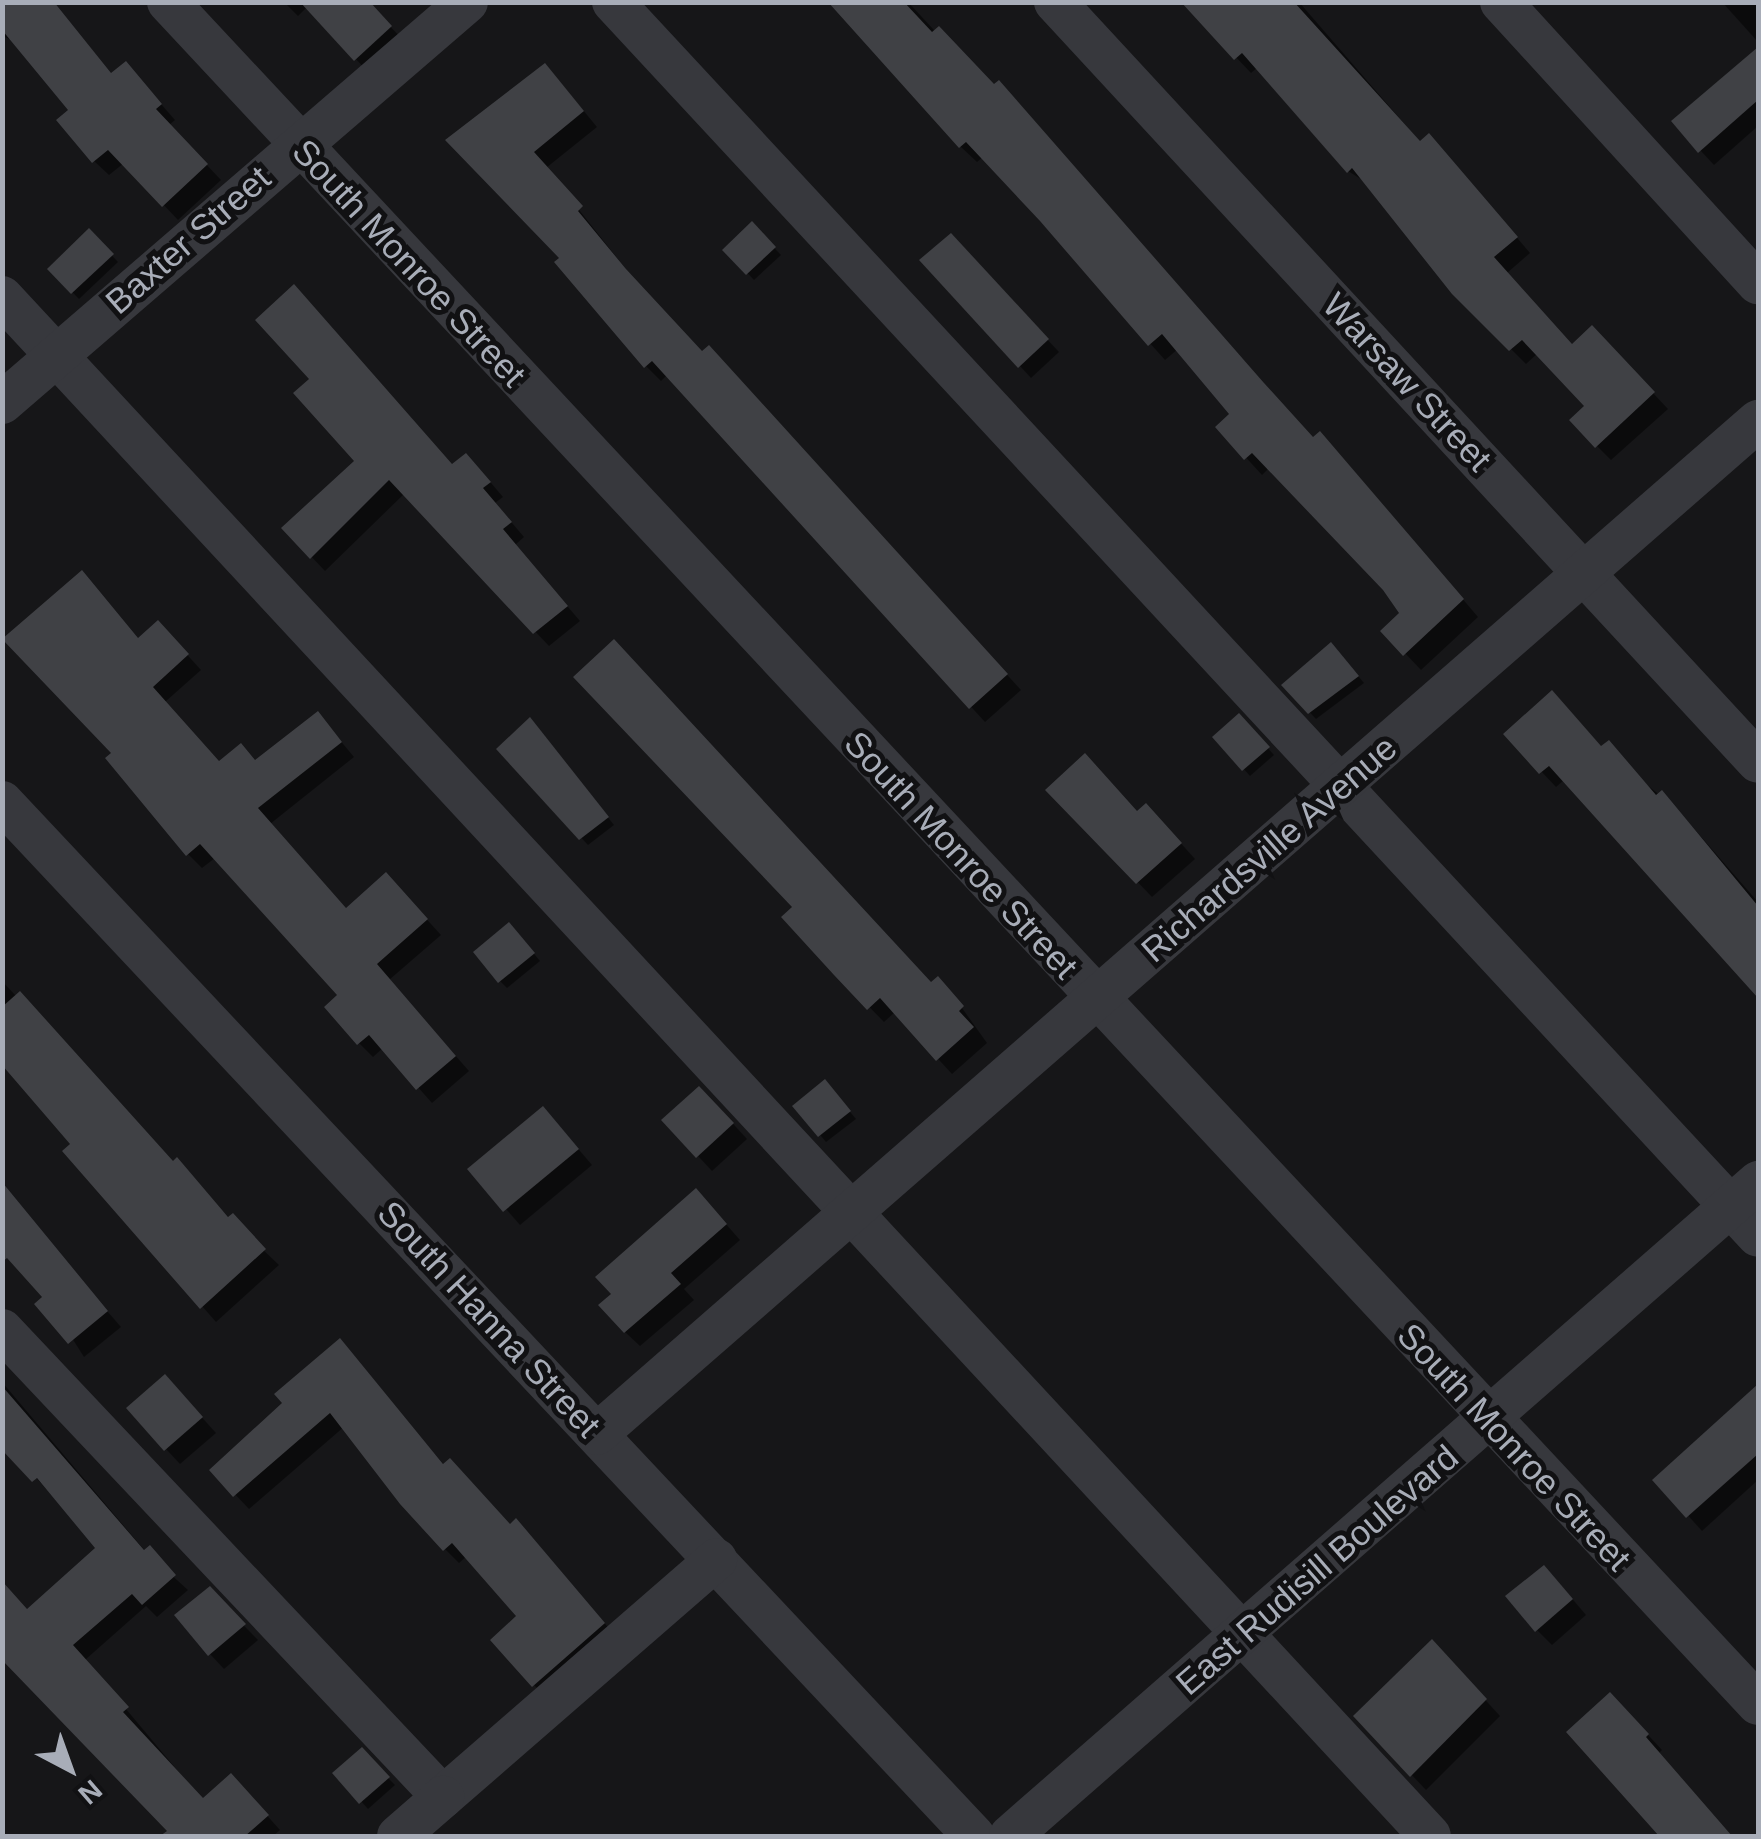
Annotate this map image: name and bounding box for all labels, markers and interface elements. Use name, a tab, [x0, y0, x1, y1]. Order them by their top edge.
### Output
street label: South Monroe Street	[284, 131, 534, 395]
street label: Baxter Street	[97, 157, 279, 323]
street label: Warsaw Street	[1314, 284, 1500, 480]
street label: South Monroe Street	[836, 723, 1086, 987]
street label: Richardsville Avenue	[1132, 726, 1406, 972]
street label: South Hanna Street	[369, 1192, 609, 1446]
street label: South Monroe Street	[1389, 1315, 1639, 1579]
street label: East Rudisill Boulevard	[1167, 1436, 1467, 1704]
north arrow	[20, 1719, 120, 1819]
text: N	[72, 1774, 108, 1810]

